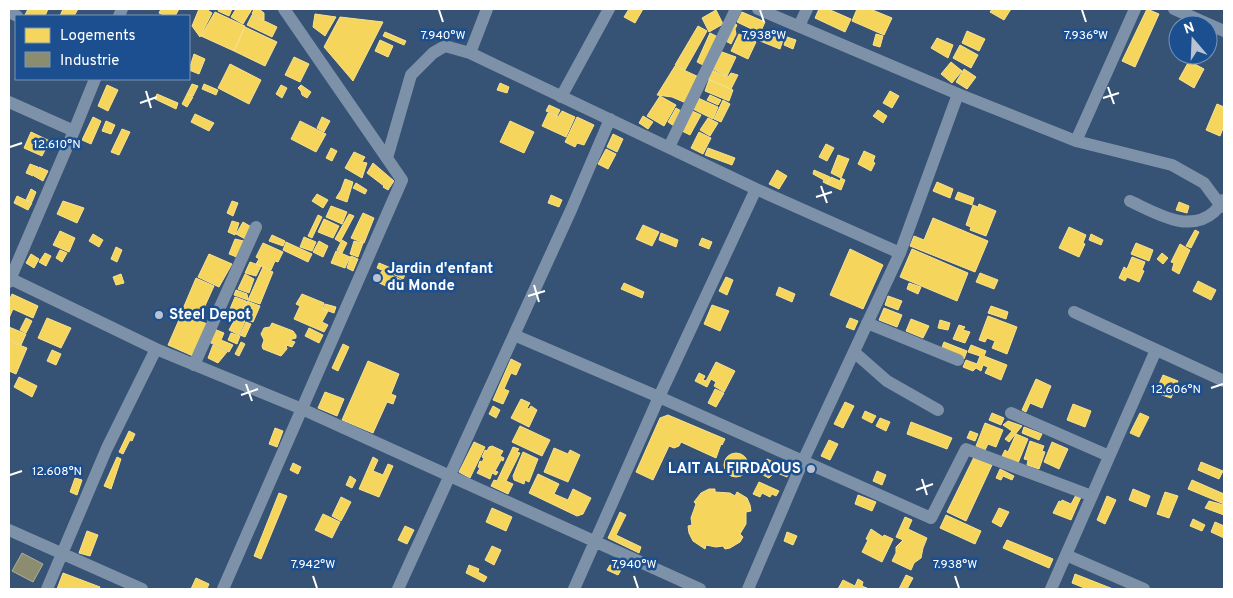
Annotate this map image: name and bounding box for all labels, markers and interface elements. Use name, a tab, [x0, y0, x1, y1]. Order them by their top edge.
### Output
legend	[15, 15, 190, 80]
north arrow	[1168, 15, 1218, 65]
text: N	[1182, 19, 1197, 39]
text: Logements	[60, 27, 136, 46]
text: 7.940°W	[420, 28, 466, 44]
text: 7.938°W	[742, 28, 786, 44]
text: 7.936°W	[1064, 28, 1108, 44]
text: Industrie	[60, 52, 119, 71]
text: 12.610°N	[33, 137, 81, 153]
place label: Jardin d'enfant du Monde	[387, 260, 493, 296]
marker: Jardin d'enfant du Monde	[371, 272, 383, 284]
place label: Steel Depot	[169, 306, 251, 325]
marker: Steel Depot	[153, 309, 165, 321]
text: 12.606°N	[1151, 382, 1201, 398]
place label: LAIT AL FIRDAOUS	[668, 460, 801, 479]
marker: LAIT AL FIRDAOUS	[805, 463, 817, 475]
text: 12.608°N	[32, 464, 82, 480]
text: 7.942°W	[291, 557, 335, 573]
text: 7.940°W	[611, 557, 657, 573]
text: 7.938°W	[933, 557, 977, 573]

